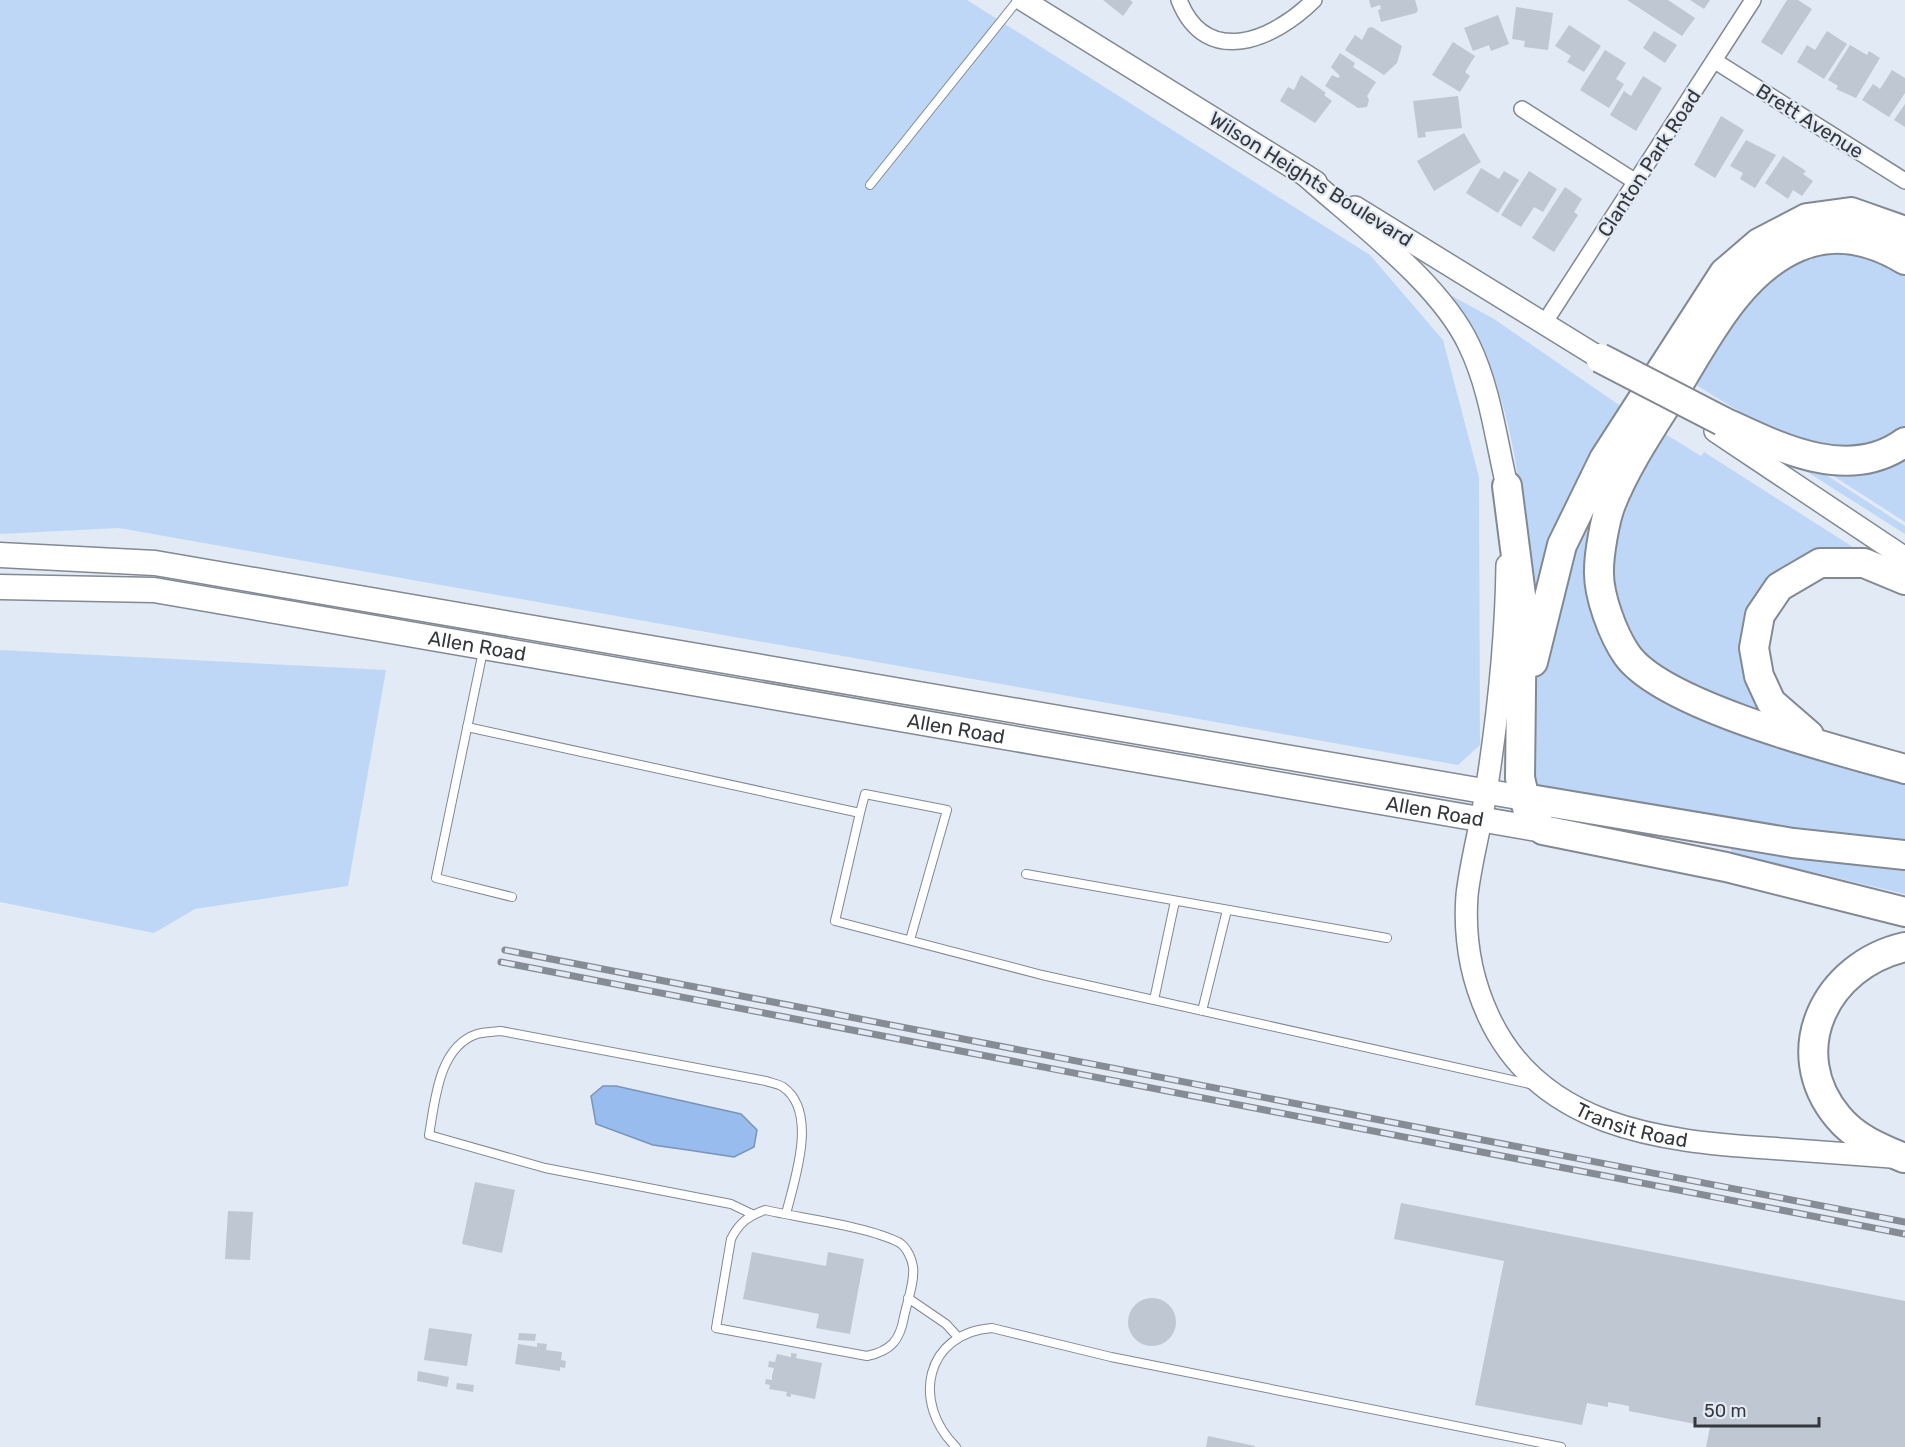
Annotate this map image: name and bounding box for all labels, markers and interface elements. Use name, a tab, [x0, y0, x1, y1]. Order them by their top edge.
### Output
street label: Brett Avenue	[1752, 79, 1868, 163]
street label: Clanton Park Road	[1592, 85, 1706, 241]
street label: Wilson Heights Boulevard	[1205, 106, 1417, 252]
street label: Allen Road	[426, 626, 528, 666]
street label: Allen Road	[905, 708, 1007, 749]
street label: Allen Road	[1384, 791, 1486, 832]
street label: Transit Road	[1572, 1097, 1689, 1152]
scale bar	[1695, 1390, 1820, 1428]
text: 50 m	[1704, 1400, 1747, 1422]

